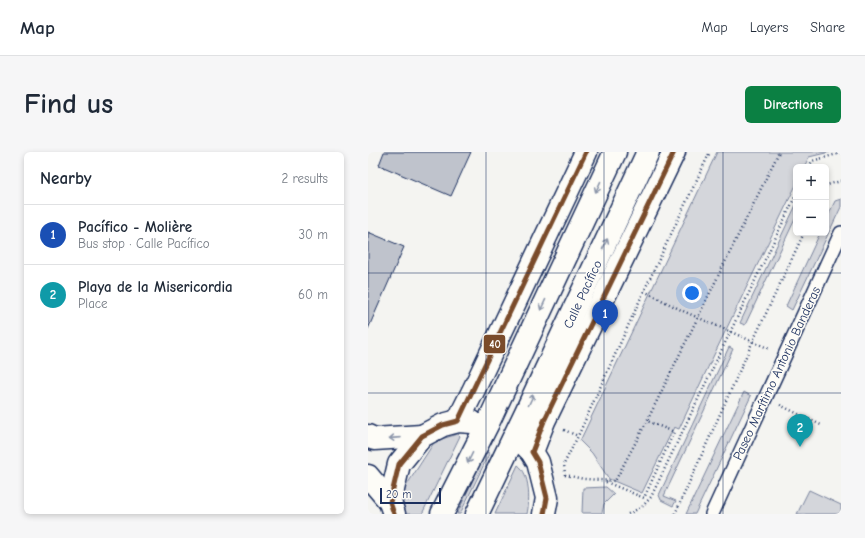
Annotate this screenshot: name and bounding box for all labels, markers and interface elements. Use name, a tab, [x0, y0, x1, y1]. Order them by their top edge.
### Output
text: Map	[20, 17, 55, 39]
text: Map	[701, 19, 728, 36]
text: Layers	[750, 19, 788, 36]
text: Share	[810, 19, 845, 36]
button: Directions	[745, 86, 841, 123]
text: Find us	[24, 88, 113, 120]
map controls	[793, 164, 829, 236]
button: +	[793, 164, 829, 200]
text: Nearby	[40, 169, 91, 188]
text: 2 results	[281, 171, 328, 186]
one-way arrow	[594, 181, 601, 193]
button: −	[793, 200, 829, 236]
text: Pacífico - Molière	[78, 218, 192, 236]
text: 1	[50, 227, 56, 242]
text: 30 m	[298, 227, 328, 242]
text: Bus stop · Calle Pacífico	[78, 236, 210, 251]
one-way arrow	[602, 239, 609, 251]
street label: Calle Pacífico	[560, 258, 605, 331]
text: Playa de la Misericordia	[78, 278, 233, 296]
your location	[682, 283, 702, 303]
street label: Paseo Marítimo Antonio Banderas	[730, 284, 823, 462]
text: 2	[50, 287, 56, 302]
text: 60 m	[298, 287, 328, 302]
text: Place	[78, 296, 108, 311]
one-way arrow	[539, 299, 546, 311]
pin: 1	[592, 300, 618, 333]
line badge: 40	[483, 334, 506, 354]
text: 40	[489, 338, 501, 351]
one-way arrow	[528, 394, 535, 406]
pin: 2	[787, 414, 813, 447]
one-way arrow	[389, 434, 402, 441]
one-way arrow	[466, 451, 474, 463]
scale bar	[380, 486, 441, 505]
text: 20 m	[386, 488, 411, 501]

